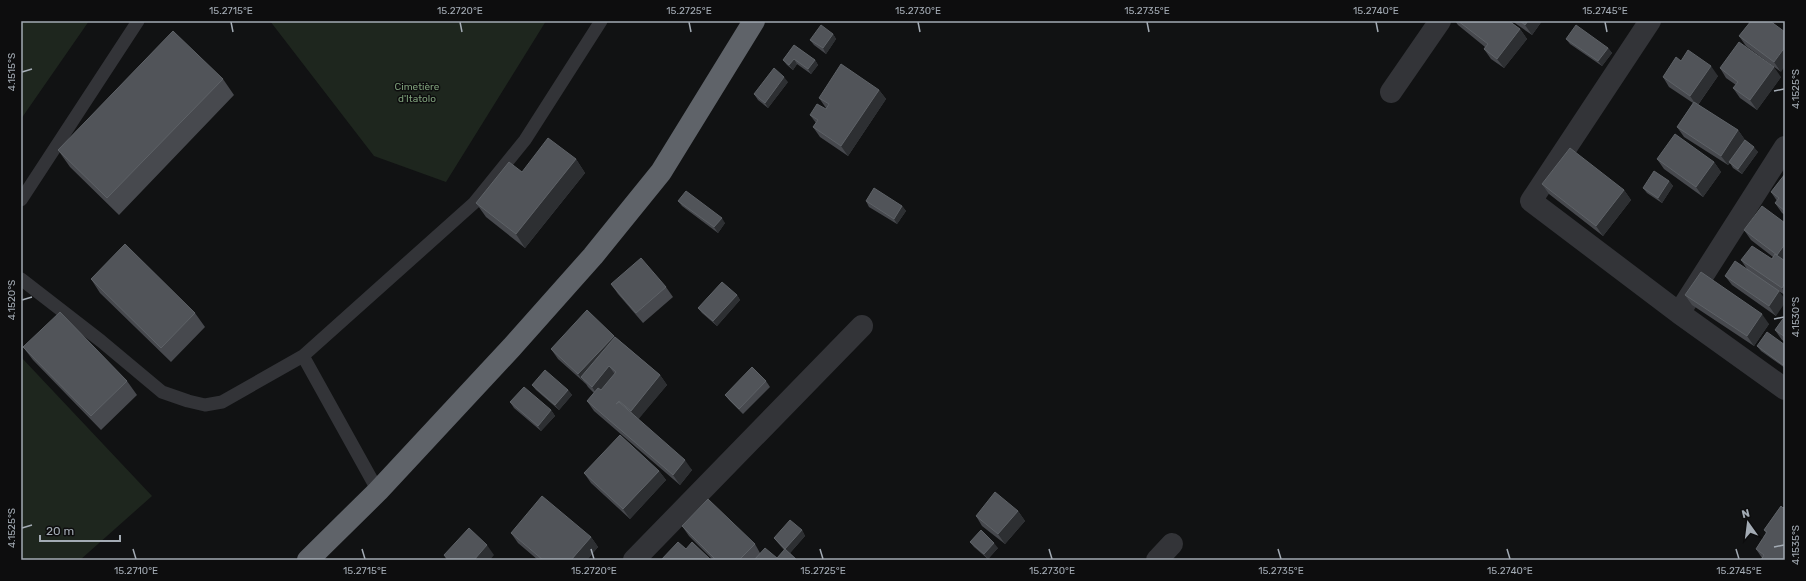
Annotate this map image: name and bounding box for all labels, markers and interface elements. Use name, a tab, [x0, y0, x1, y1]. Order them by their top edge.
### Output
text: 15.2715°E	[209, 5, 253, 17]
text: 15.2720°E	[437, 5, 483, 17]
text: 15.2725°E	[666, 5, 712, 17]
text: 15.2730°E	[895, 5, 941, 17]
text: 15.2735°E	[1124, 5, 1170, 17]
text: 15.2740°E	[1353, 5, 1399, 17]
text: 15.2745°E	[1582, 5, 1628, 17]
text: 4.1515°S	[6, 53, 18, 91]
text: 4.1525°S	[1790, 69, 1802, 109]
park label: Cimetière d'Itatolo	[395, 81, 440, 105]
text: 4.1520°S	[6, 280, 18, 320]
text: 4.1530°S	[1790, 297, 1802, 337]
north arrow	[1728, 503, 1768, 543]
text: N	[1740, 506, 1751, 521]
text: 4.1525°S	[6, 508, 18, 548]
scale bar	[40, 517, 120, 543]
text: 20 m	[46, 524, 74, 538]
text: 4.1535°S	[1790, 525, 1802, 565]
text: 15.2710°E	[114, 565, 158, 577]
text: 15.2715°E	[343, 565, 387, 577]
text: 15.2720°E	[571, 565, 617, 577]
text: 15.2725°E	[800, 565, 846, 577]
text: 15.2730°E	[1029, 565, 1075, 577]
text: 15.2735°E	[1258, 565, 1304, 577]
text: 15.2740°E	[1487, 565, 1533, 577]
text: 15.2745°E	[1716, 565, 1762, 577]

